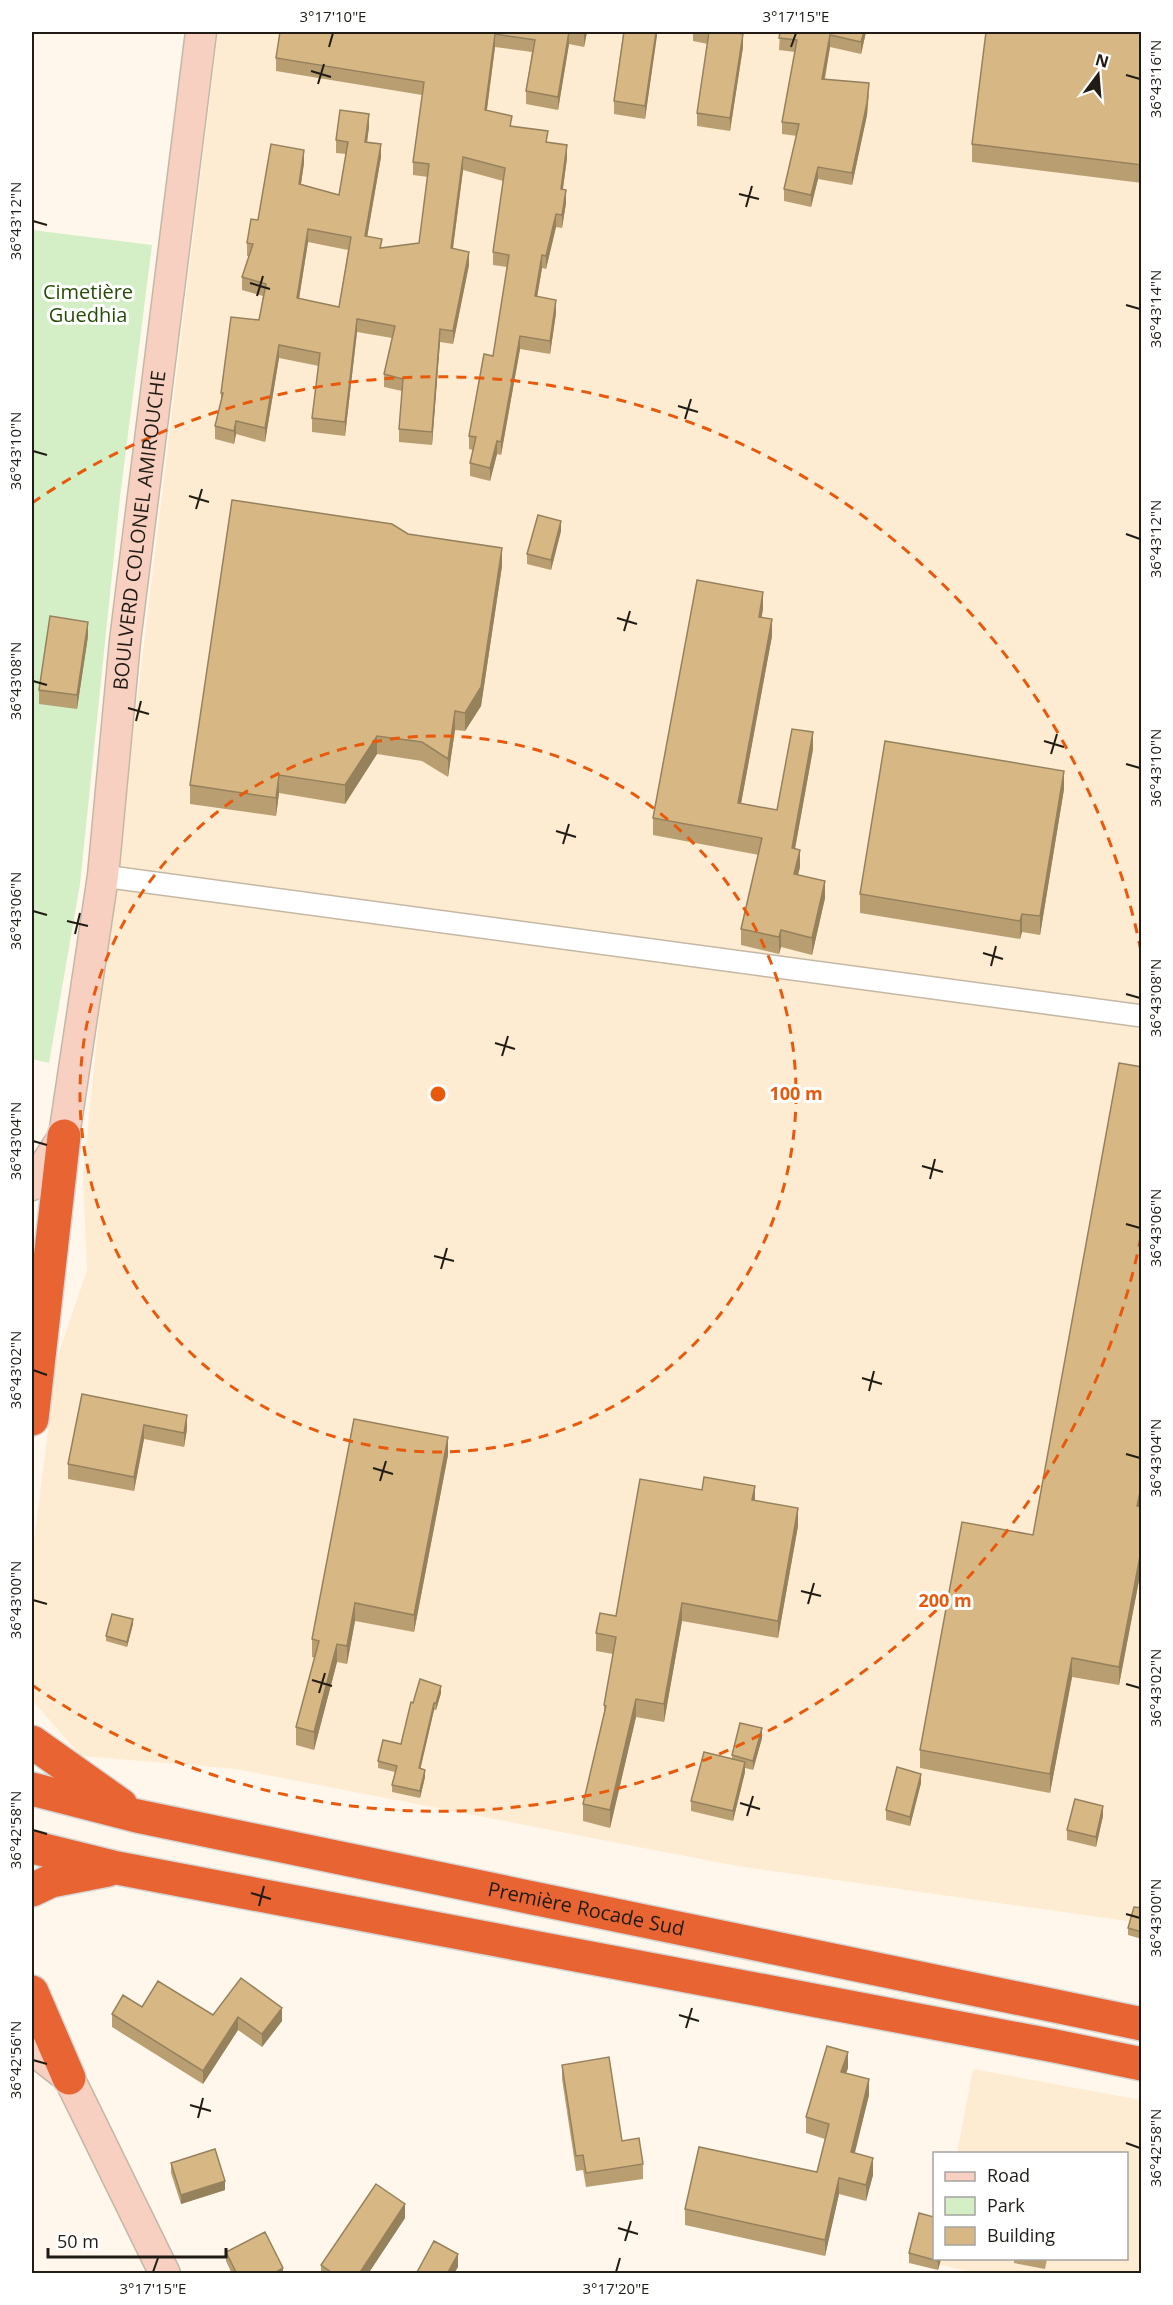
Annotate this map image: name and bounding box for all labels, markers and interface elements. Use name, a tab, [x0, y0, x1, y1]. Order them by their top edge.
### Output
text: 3°17'10"E	[300, 6, 366, 26]
text: 3°17'15"E	[763, 6, 829, 26]
text: 36°43'16"N	[1145, 40, 1165, 118]
north arrow	[1068, 45, 1128, 105]
text: N	[1093, 48, 1111, 73]
text: 36°43'12"N	[5, 182, 25, 260]
text: 36°43'14"N	[1145, 270, 1165, 348]
park label: Cimetière Guedhia	[43, 278, 133, 328]
street label: BOULVERD COLONEL AMIROUCHE	[106, 369, 172, 691]
text: 36°43'10"N	[5, 412, 25, 490]
text: 36°43'12"N	[1145, 500, 1165, 578]
text: 36°43'08"N	[5, 642, 25, 720]
text: 36°43'10"N	[1145, 729, 1165, 807]
text: 36°43'06"N	[5, 872, 25, 950]
text: 36°43'08"N	[1145, 959, 1165, 1037]
text: 100 m	[769, 1081, 823, 1105]
centre of rings	[428, 1084, 448, 1104]
text: 36°43'04"N	[5, 1102, 25, 1180]
text: 36°43'06"N	[1145, 1189, 1165, 1267]
text: 36°43'02"N	[5, 1331, 25, 1409]
text: 36°43'04"N	[1145, 1419, 1165, 1497]
text: 36°43'00"N	[5, 1561, 25, 1639]
text: 200 m	[918, 1588, 972, 1612]
text: 36°43'02"N	[1145, 1649, 1165, 1727]
text: 36°42'58"N	[5, 1791, 25, 1869]
street label: Première Rocade Sud	[485, 1875, 687, 1942]
text: 36°43'00"N	[1145, 1879, 1165, 1957]
text: 36°42'56"N	[5, 2021, 25, 2099]
text: 36°42'58"N	[1145, 2109, 1165, 2187]
legend	[933, 2152, 1128, 2260]
text: Road	[987, 2163, 1030, 2187]
text: Park	[987, 2193, 1025, 2217]
scale bar	[48, 2221, 226, 2259]
text: Building	[987, 2223, 1055, 2247]
text: 50 m	[57, 2229, 99, 2253]
text: 3°17'15"E	[120, 2278, 186, 2298]
text: 3°17'20"E	[583, 2278, 649, 2298]

